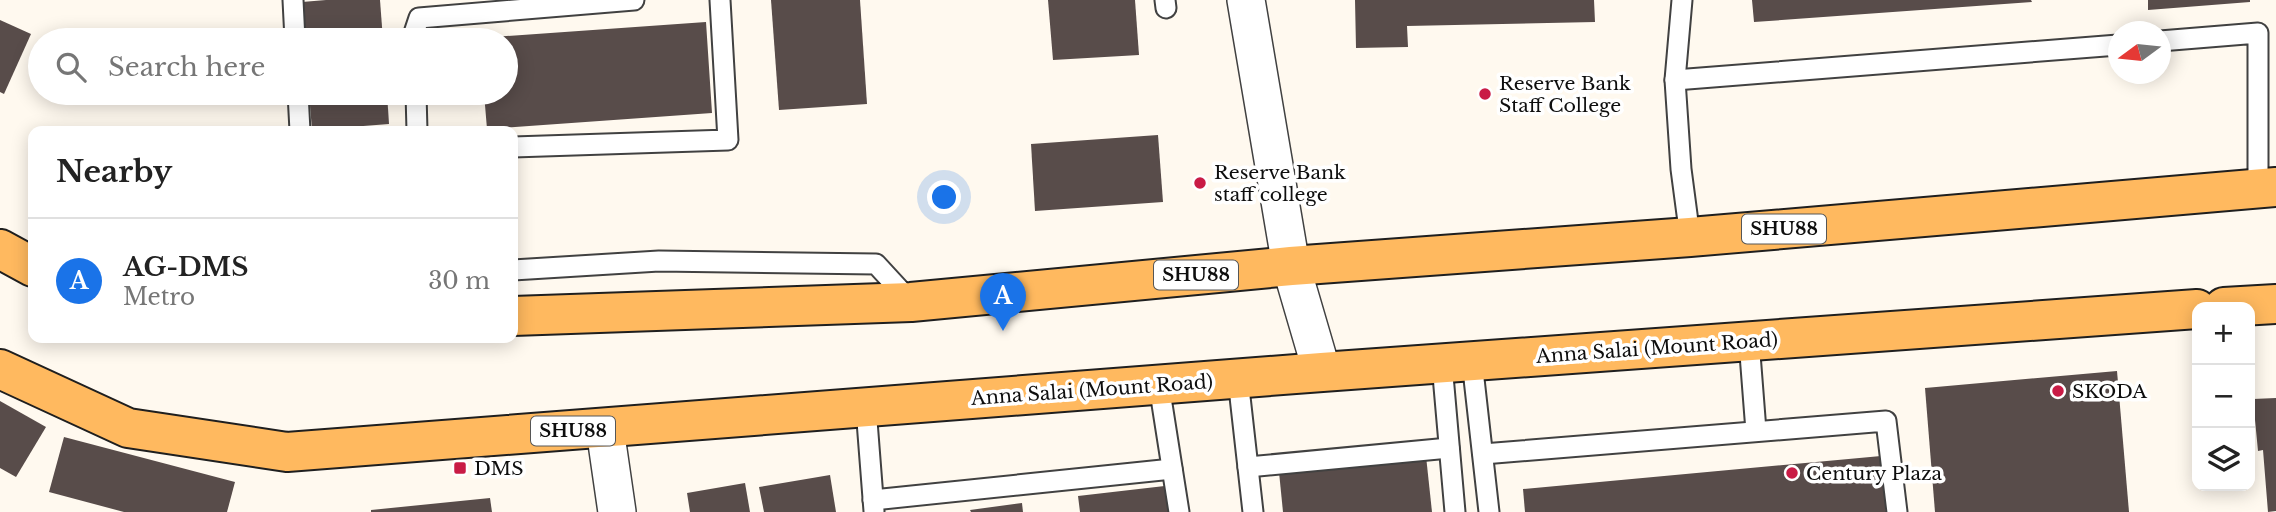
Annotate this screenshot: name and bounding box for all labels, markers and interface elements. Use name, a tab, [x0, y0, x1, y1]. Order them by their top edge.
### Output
north arrow	[2108, 21, 2171, 84]
search box	[28, 28, 518, 105]
icon: search	[52, 48, 90, 86]
text: Search here	[108, 51, 265, 83]
place label: Reserve Bank Staff College	[1499, 72, 1631, 117]
marker: Reserve Bank Staff College	[1477, 86, 1493, 102]
text: Nearby	[56, 153, 172, 190]
place label: Reserve Bank staff college	[1214, 161, 1346, 206]
marker: Reserve Bank staff college	[1192, 175, 1208, 191]
your location	[927, 180, 961, 214]
road number: SHU88	[1742, 214, 1826, 244]
text: AG-DMS	[123, 251, 248, 283]
road number: SHU88	[1154, 260, 1238, 290]
text: A	[70, 267, 88, 295]
text: 30 m	[428, 267, 490, 295]
pin: A	[980, 273, 1026, 331]
text: Metro	[123, 283, 195, 311]
map controls	[2192, 302, 2255, 491]
button: +	[2192, 302, 2255, 365]
street label: Anna Salai (Mount Road)	[1534, 328, 1779, 368]
button: −	[2192, 365, 2255, 428]
street label: Anna Salai (Mount Road)	[969, 370, 1214, 410]
place label: SKODA	[2072, 380, 2147, 403]
marker: SKODA	[2050, 383, 2066, 399]
road number: SHU88	[531, 416, 615, 446]
button: layers	[2192, 428, 2255, 491]
place label: DMS	[474, 457, 524, 480]
marker: DMS	[452, 460, 468, 476]
place label: Century Plaza	[1806, 462, 1943, 485]
marker: Century Plaza	[1784, 465, 1800, 481]

